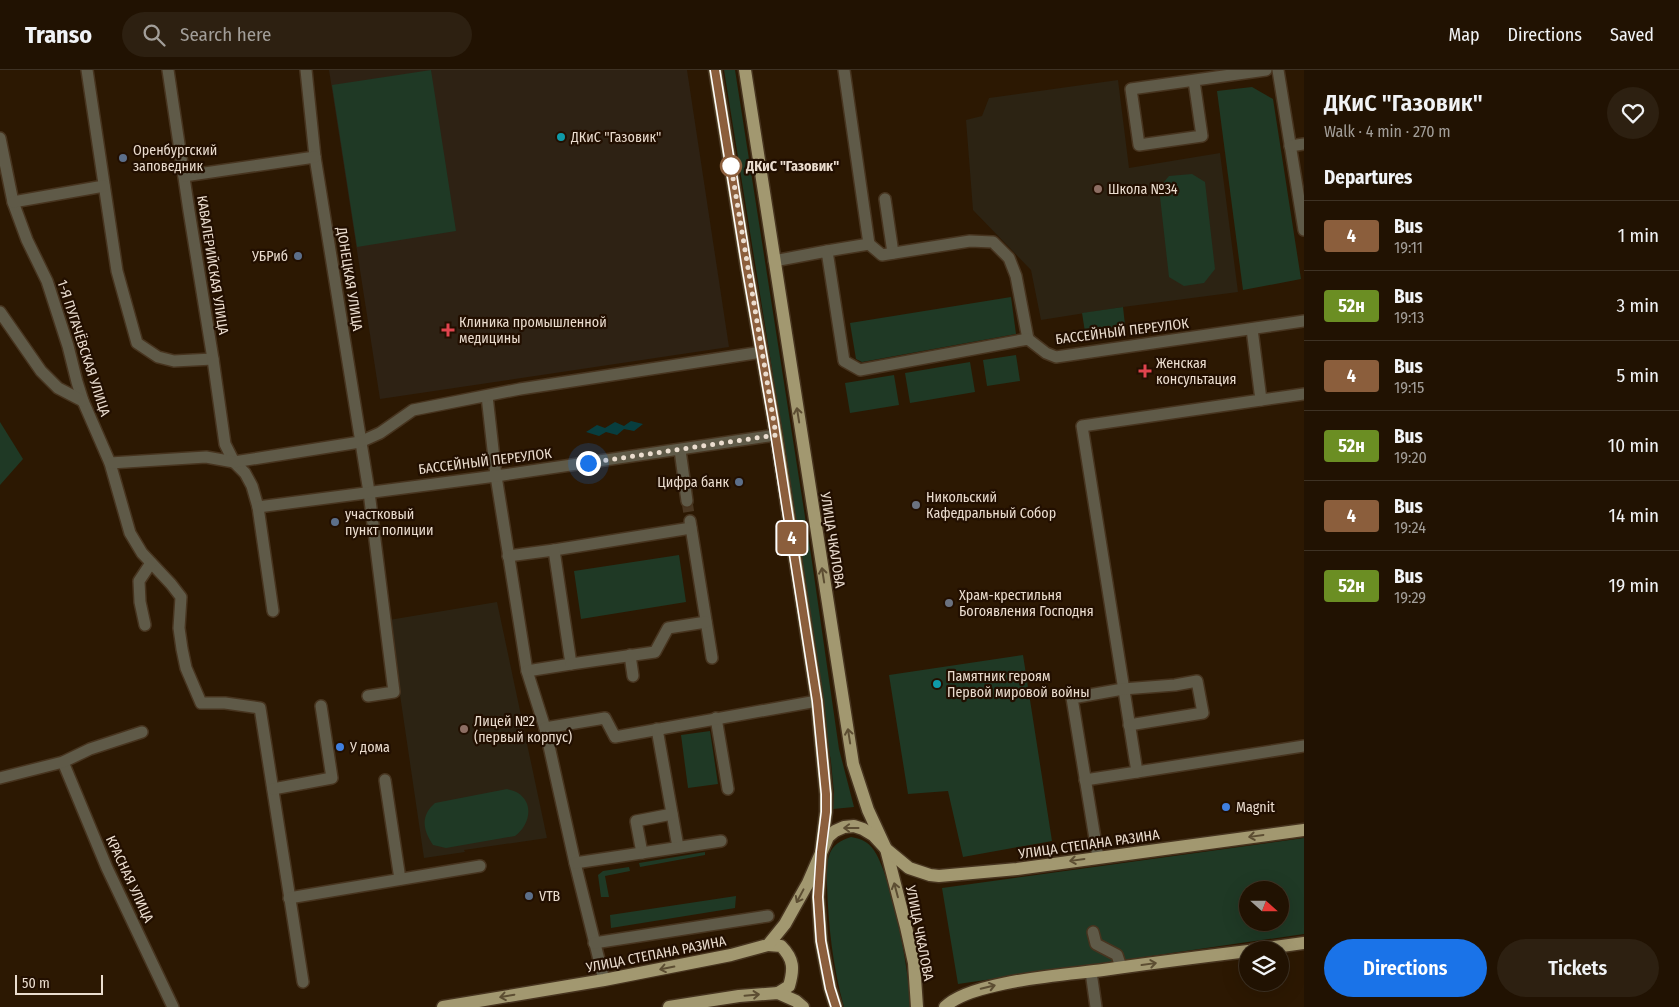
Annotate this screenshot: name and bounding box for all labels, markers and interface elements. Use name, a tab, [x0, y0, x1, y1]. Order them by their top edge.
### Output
search box	[122, 12, 472, 57]
text: Transo	[25, 21, 92, 49]
icon: search	[140, 21, 168, 49]
text: Search here	[180, 23, 272, 46]
text: Map	[1448, 24, 1480, 46]
text: Directions	[1508, 24, 1582, 46]
text: Saved	[1610, 24, 1654, 46]
button: heart	[1607, 87, 1659, 139]
text: ДКиС "Газовик"	[1324, 89, 1483, 117]
text: Walk · 4 min · 270 m	[1324, 122, 1451, 141]
place label: ДКиC "Газовик"	[570, 129, 661, 146]
marker: ДКиC "Газовик"	[555, 131, 567, 143]
place label: Оренбургский заповедник	[133, 142, 217, 175]
marker: Оренбургский заповедник	[117, 152, 129, 164]
marker: ДКиС "Газовик"	[720, 155, 742, 177]
place label: ДКиС "Газовик"	[745, 158, 839, 175]
text: Departures	[1324, 166, 1412, 189]
place label: Школа №34	[1108, 181, 1178, 198]
marker: Школа №34	[1092, 183, 1104, 195]
street label: КАВАЛЕРИЙСКАЯ УЛИЦА	[193, 194, 232, 337]
text: Bus	[1394, 215, 1423, 238]
text: 1 min	[1618, 224, 1659, 247]
street label: ДОНЕЦКАЯ УЛИЦА	[333, 225, 366, 333]
text: 4	[1347, 225, 1356, 247]
text: 19:11	[1394, 238, 1423, 257]
place label: УБРиб	[251, 248, 288, 265]
marker: УБРиб	[292, 250, 304, 262]
street label: 1-Я ПУГАЧЁВСКАЯ УЛИЦА	[53, 278, 114, 419]
text: Bus	[1394, 285, 1423, 308]
text: 3 min	[1617, 294, 1659, 317]
text: 52н	[1338, 295, 1365, 317]
text: 19:13	[1394, 308, 1424, 327]
place label: Клиника промышленной медицины	[459, 314, 607, 347]
street label: БАССЕЙНЫЙ ПЕРЕУЛОК	[1055, 315, 1190, 348]
marker: Клиника промышленной медицины	[441, 323, 455, 337]
place label: Женская консультация	[1156, 355, 1236, 388]
text: Bus	[1394, 355, 1423, 378]
marker: Женская консультация	[1138, 364, 1152, 378]
text: 5 min	[1616, 364, 1659, 387]
text: 4	[1347, 365, 1356, 387]
text: 19:15	[1394, 378, 1424, 397]
one-way arrow	[793, 407, 803, 423]
text: Bus	[1394, 425, 1423, 448]
text: 10 min	[1608, 434, 1659, 457]
text: 52н	[1338, 435, 1365, 457]
street label: БАССЕЙНЫЙ ПЕРЕУЛОК	[418, 445, 553, 478]
text: 19:20	[1394, 448, 1427, 467]
your location	[576, 451, 601, 476]
place label: Цифра банк	[657, 474, 729, 491]
marker: Цифра банк	[733, 476, 745, 488]
place label: Никольский Кафедральный Собор	[926, 489, 1056, 522]
street label: УЛИЦА ЧКАЛОВА	[816, 490, 849, 590]
text: Bus	[1394, 495, 1423, 518]
marker: Никольский Кафедральный Собор	[910, 499, 922, 511]
text: 14 min	[1609, 504, 1659, 527]
text: 4	[1347, 505, 1356, 527]
place label: участковый пункт полиции	[345, 506, 433, 539]
marker: участковый пункт полиции	[329, 516, 341, 528]
text: 19:24	[1394, 518, 1426, 537]
line badge: 4	[776, 522, 808, 554]
text: 4	[787, 527, 797, 549]
text: Bus	[1394, 565, 1423, 588]
one-way arrow	[818, 568, 828, 584]
text: 19 min	[1608, 574, 1659, 597]
text: 52н	[1338, 575, 1365, 597]
place label: Храм-крестильня Богоявления Господня	[959, 587, 1094, 620]
text: 19:29	[1394, 588, 1426, 607]
marker: Храм-крестильня Богоявления Господня	[943, 597, 955, 609]
place label: Памятник героям Первой мировой войны	[947, 668, 1090, 701]
marker: Памятник героям Первой мировой войны	[931, 678, 943, 690]
place label: Лицей №2 (первый корпус)	[474, 713, 572, 746]
marker: Лицей №2 (первый корпус)	[458, 723, 470, 735]
one-way arrow	[843, 728, 853, 744]
place label: У дома	[349, 739, 390, 756]
marker: У дома	[334, 741, 346, 753]
place label: Magnit	[1236, 799, 1275, 816]
marker: Magnit	[1220, 801, 1232, 813]
one-way arrow	[844, 823, 860, 833]
street label: УЛИЦА СТЕПАНА РАЗИНА	[1017, 826, 1161, 863]
one-way arrow	[1248, 832, 1264, 842]
street label: КРАСНАЯ УЛИЦА	[102, 833, 157, 926]
one-way arrow	[1070, 856, 1086, 866]
north arrow	[1239, 881, 1289, 931]
map controls	[1239, 881, 1289, 991]
one-way arrow	[891, 883, 901, 899]
street label: УЛИЦА ЧКАЛОВА	[902, 883, 937, 983]
place label: VTB	[539, 888, 561, 905]
one-way arrow	[795, 889, 805, 903]
marker: VTB	[523, 890, 535, 902]
street label: УЛИЦА СТЕПАНА РАЗИНА	[584, 932, 728, 977]
button: Directions	[1324, 939, 1487, 997]
button: Tickets	[1497, 939, 1659, 997]
button: layers	[1239, 941, 1289, 991]
one-way arrow	[1141, 959, 1157, 969]
one-way arrow	[659, 963, 675, 973]
scale bar	[15, 972, 102, 995]
text: 50 m	[22, 975, 50, 992]
one-way arrow	[980, 982, 996, 992]
one-way arrow	[744, 990, 760, 1000]
one-way arrow	[499, 992, 515, 1002]

